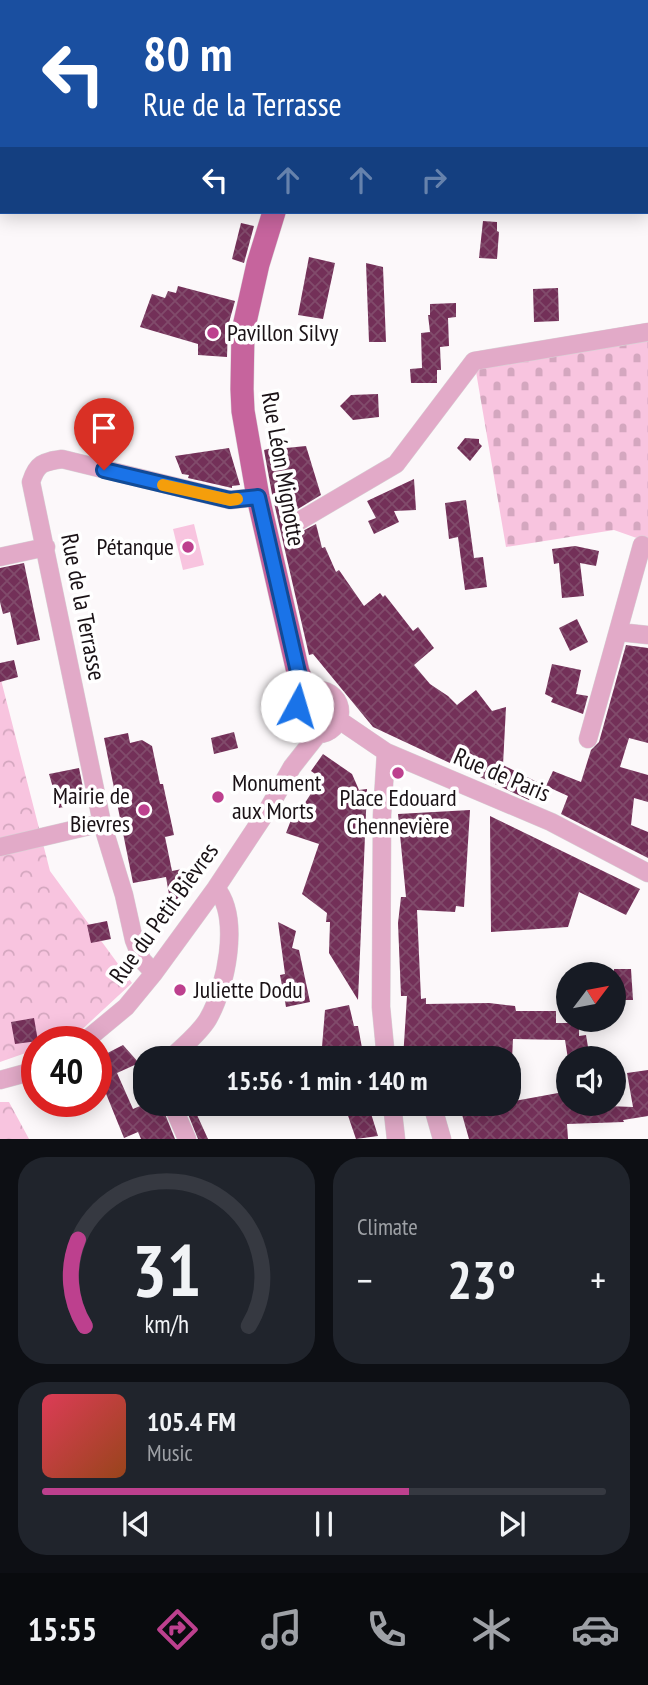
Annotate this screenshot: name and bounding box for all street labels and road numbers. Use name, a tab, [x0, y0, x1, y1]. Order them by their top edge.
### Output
street label: Rue Léon Mignotte	[255, 389, 312, 549]
street label: Rue de la Terrasse	[54, 531, 113, 683]
street label: Rue de Paris	[449, 740, 555, 809]
street label: Rue du Petit Bièvres	[102, 836, 225, 989]

